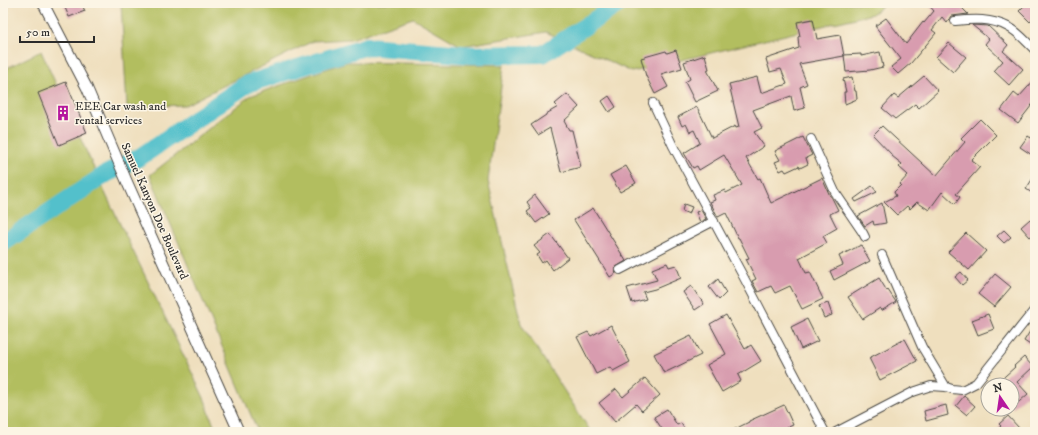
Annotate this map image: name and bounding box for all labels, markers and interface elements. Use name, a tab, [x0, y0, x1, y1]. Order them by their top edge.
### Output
scale bar	[20, 18, 94, 44]
text: 50 m	[26, 25, 50, 40]
place label: EEE Car wash and rental services	[75, 99, 166, 128]
building icon: EEE Car wash and rental services	[54, 104, 72, 122]
street label: Samuel Kanyon Doe Boulevard	[118, 140, 192, 282]
north arrow	[980, 377, 1020, 417]
text: N	[992, 380, 1004, 396]

